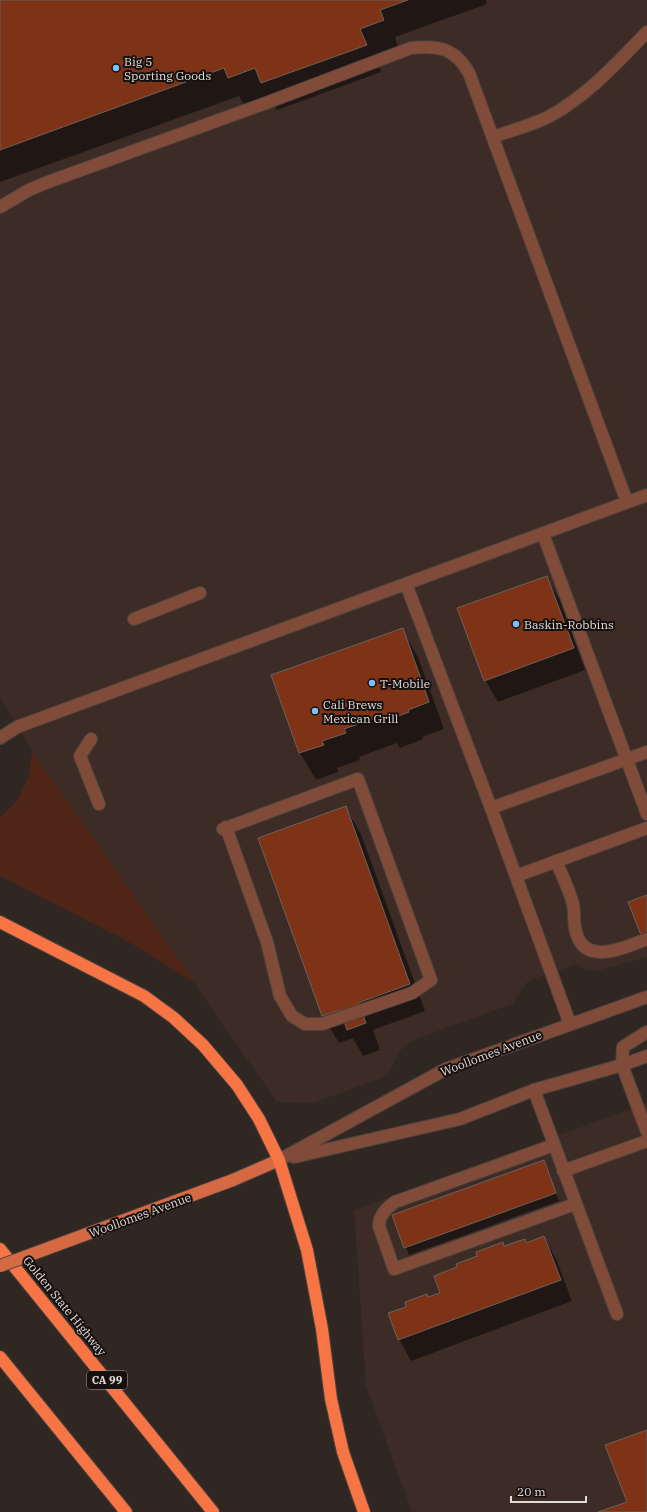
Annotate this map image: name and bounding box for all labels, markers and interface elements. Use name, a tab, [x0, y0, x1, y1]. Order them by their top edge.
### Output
place label: Big 5 Sporting Goods	[124, 54, 211, 83]
marker: Big 5 Sporting Goods	[111, 63, 121, 73]
place label: Baskin-Robbins	[524, 617, 614, 632]
marker: Baskin-Robbins	[511, 619, 521, 629]
place label: T-Mobile	[380, 676, 430, 691]
marker: T-Mobile	[367, 678, 377, 688]
place label: Cali Brews Mexican Grill	[323, 697, 399, 726]
marker: Cali Brews Mexican Grill	[310, 706, 320, 716]
street label: Woollomes Avenue	[438, 1027, 544, 1079]
street label: Woollomes Avenue	[87, 1190, 193, 1240]
street label: Golden State Highway	[20, 1253, 110, 1359]
road number: CA 99	[87, 1371, 127, 1389]
scale bar	[511, 1478, 586, 1504]
text: 20 m	[517, 1484, 546, 1499]

